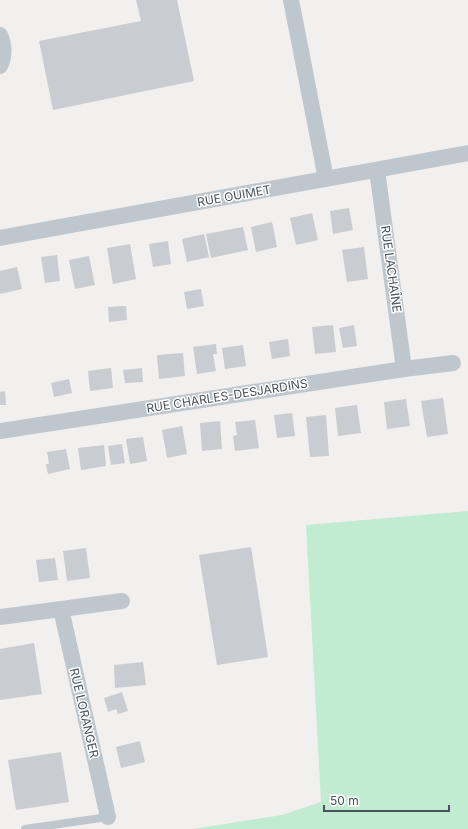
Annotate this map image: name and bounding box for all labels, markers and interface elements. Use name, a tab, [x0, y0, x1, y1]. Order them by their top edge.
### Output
street label: RUE OUIMET	[196, 182, 272, 209]
street label: RUE LACHAÎNE	[378, 225, 405, 313]
street label: RUE CHARLES-DESJARDINS	[145, 375, 309, 416]
street label: RUE LORANGER	[67, 666, 102, 760]
scale bar	[324, 787, 449, 813]
text: 50 m	[330, 793, 359, 808]

